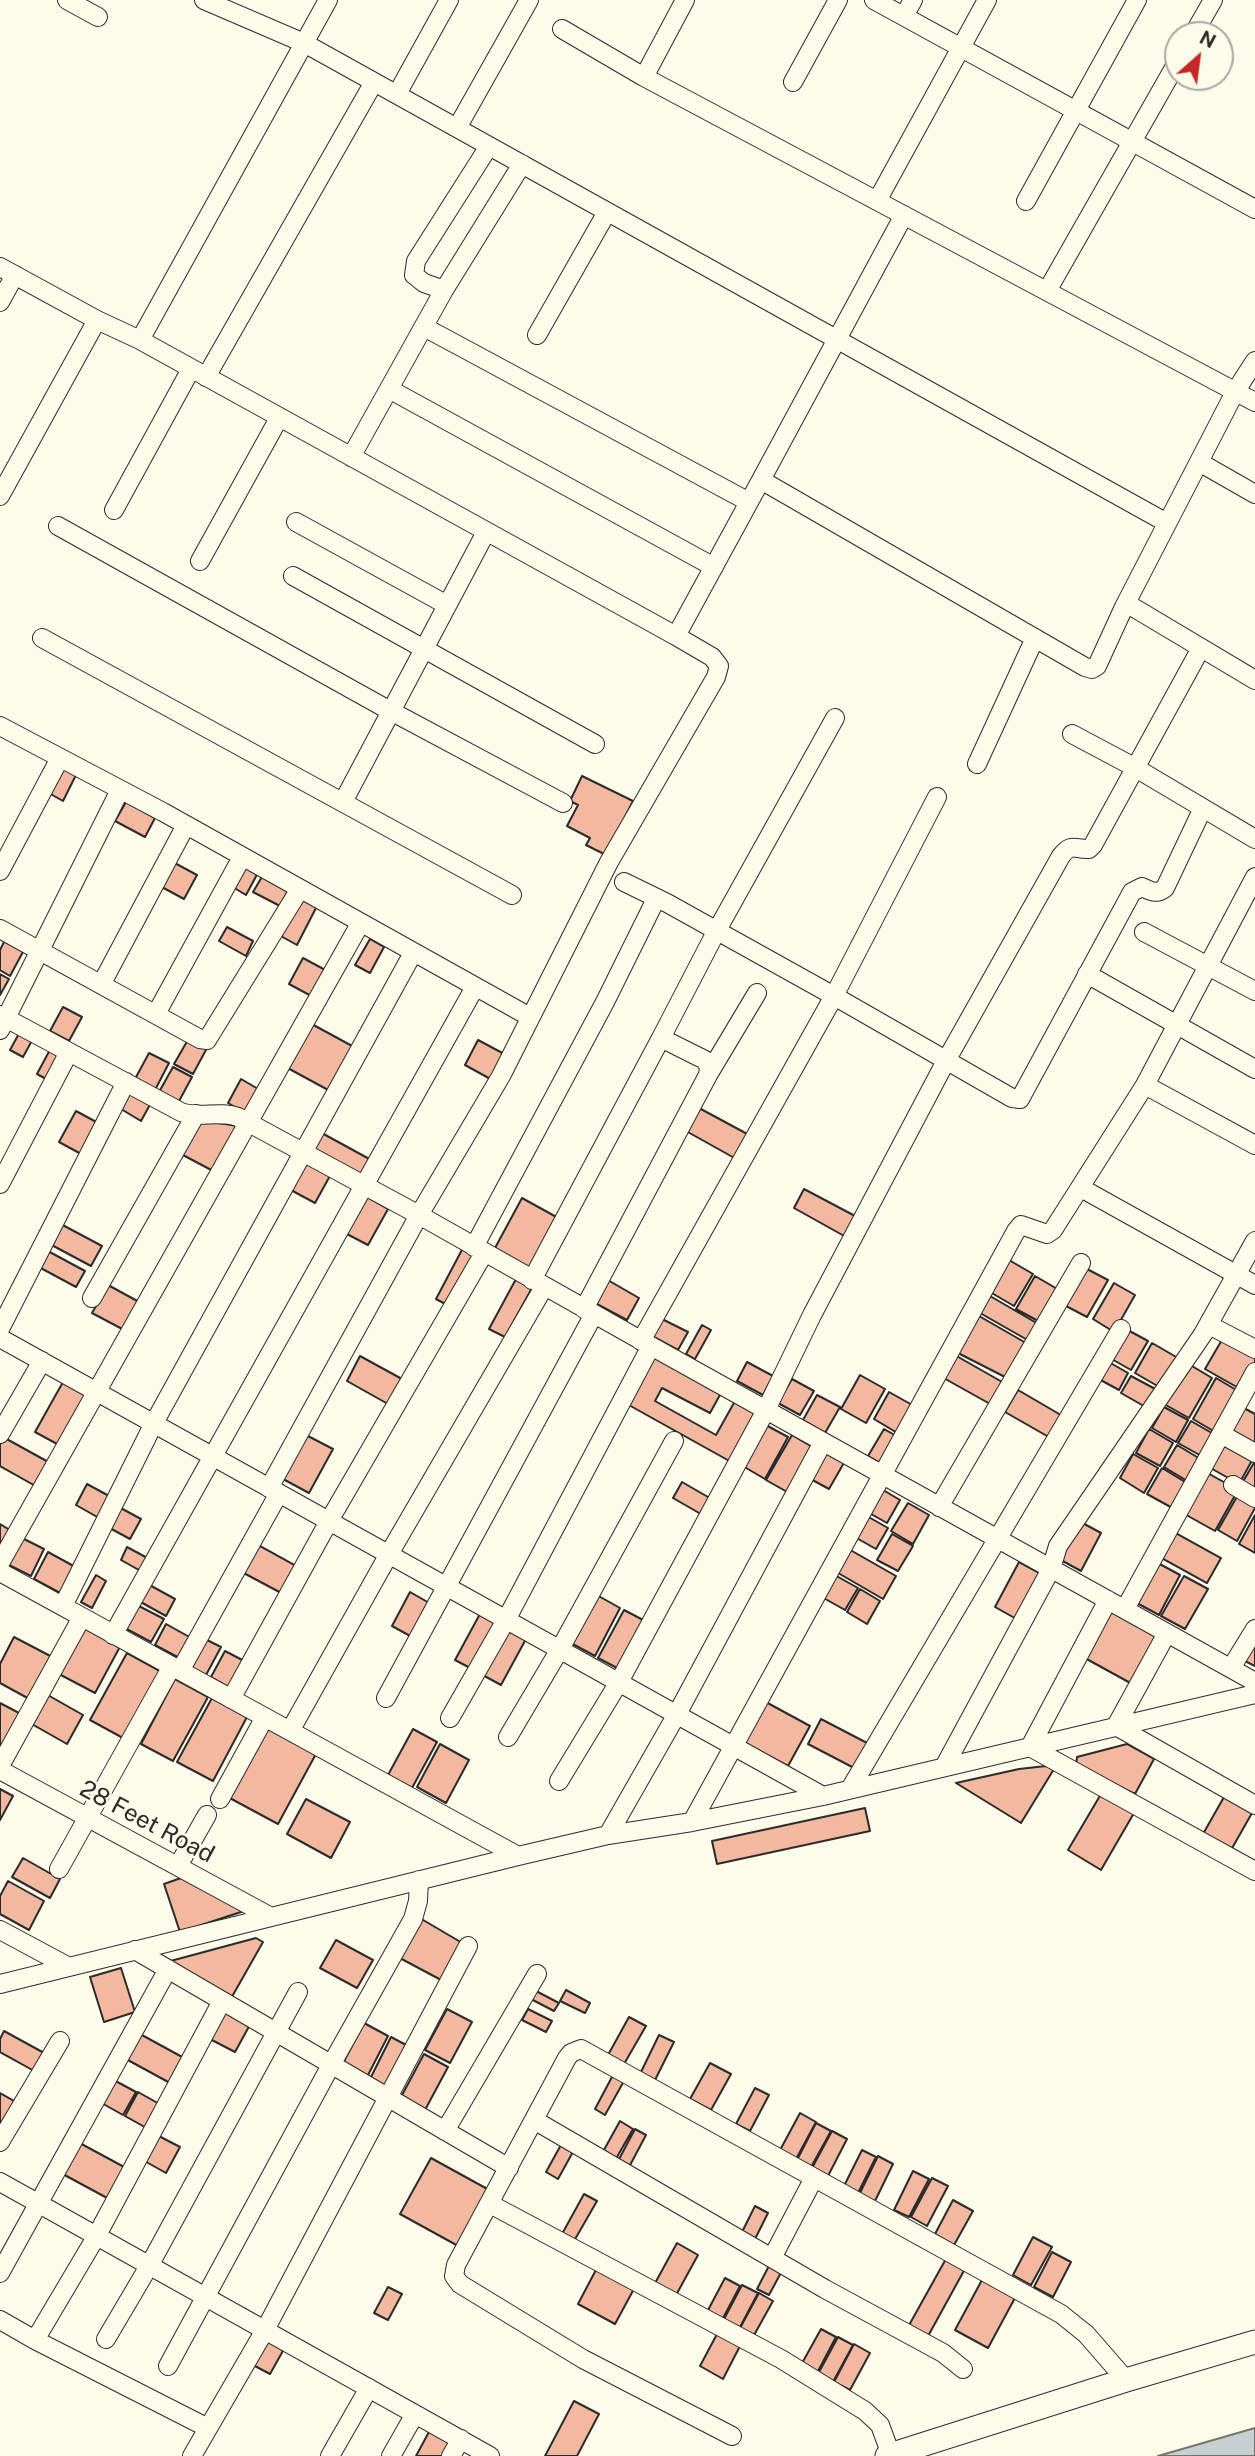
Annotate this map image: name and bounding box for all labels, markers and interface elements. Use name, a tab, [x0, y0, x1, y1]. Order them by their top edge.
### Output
north arrow	[1164, 21, 1234, 91]
text: N	[1196, 26, 1220, 52]
street label: 28 Feet Road	[75, 1774, 219, 1870]

